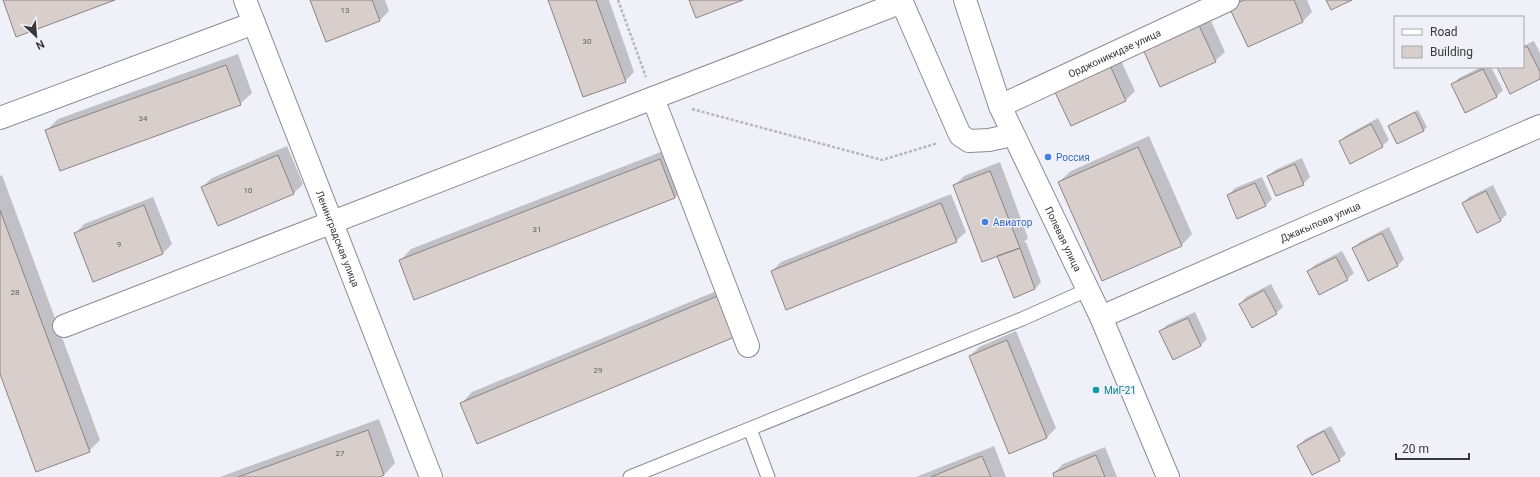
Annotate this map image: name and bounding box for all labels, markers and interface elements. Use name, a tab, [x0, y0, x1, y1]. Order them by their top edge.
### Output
house number: 13	[341, 6, 350, 15]
north arrow	[16, 16, 56, 56]
legend	[1394, 16, 1524, 68]
text: Road	[1430, 25, 1458, 39]
street label: Орджоникидзе улица	[1066, 27, 1163, 80]
text: N	[34, 37, 47, 52]
house number: 30	[583, 37, 592, 46]
text: Building	[1430, 45, 1473, 59]
house number: 34	[139, 114, 148, 123]
marker: Россия	[1043, 152, 1053, 162]
place label: Россия	[1056, 152, 1090, 163]
house number: 10	[244, 186, 253, 195]
street label: Ленинградская улица	[314, 189, 361, 289]
street label: Джакыпова улица	[1279, 200, 1362, 244]
street label: Полевая улица	[1043, 205, 1083, 273]
marker: Авиатор	[980, 217, 990, 227]
place label: Авиатор	[993, 217, 1033, 228]
house number: 31	[533, 225, 542, 234]
house number: 9	[117, 240, 121, 249]
house number: 28	[11, 288, 20, 297]
house number: 29	[594, 366, 603, 375]
marker: МиГ-21	[1091, 385, 1101, 395]
place label: МиГ-21	[1104, 385, 1136, 396]
scale bar	[1396, 435, 1469, 461]
text: 20 m	[1402, 442, 1429, 456]
house number: 27	[336, 449, 345, 458]

